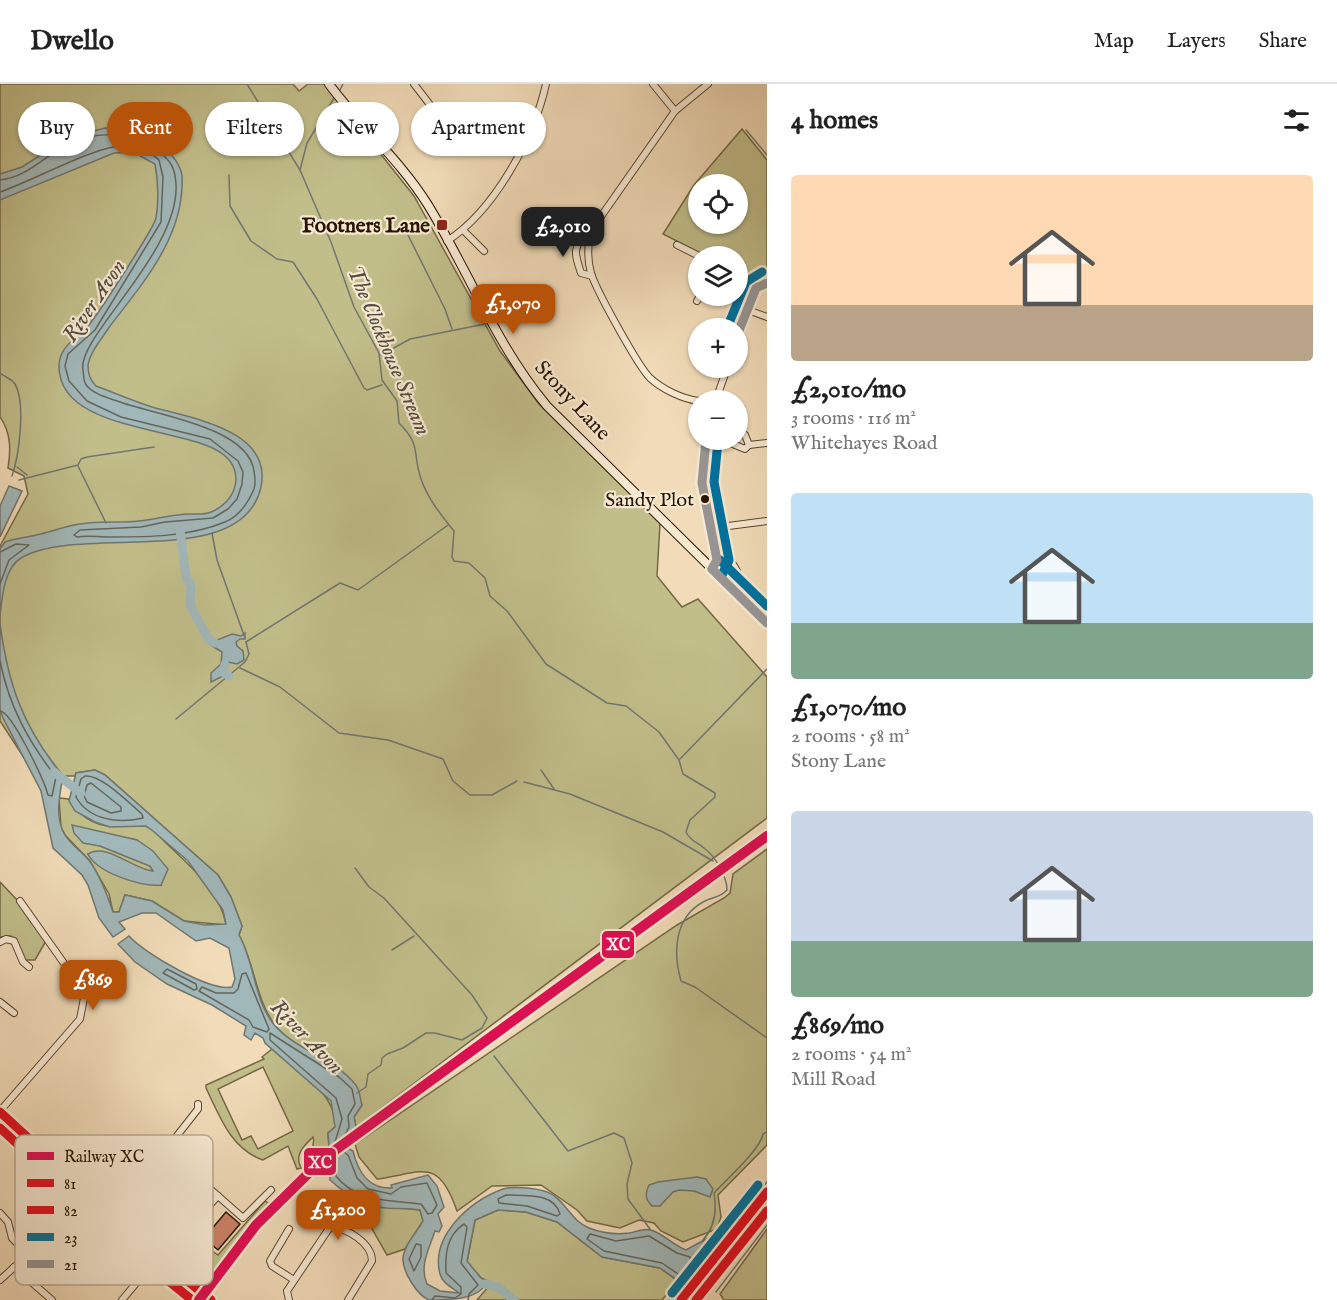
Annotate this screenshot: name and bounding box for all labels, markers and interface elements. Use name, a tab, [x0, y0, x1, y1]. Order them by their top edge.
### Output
text: Dwello	[30, 24, 114, 59]
text: Map	[1094, 28, 1134, 55]
text: Layers	[1167, 28, 1226, 55]
text: Share	[1259, 28, 1307, 55]
chip: Buy	[18, 102, 95, 156]
chip: Rent	[107, 102, 193, 156]
chip: Filters	[205, 102, 304, 156]
chip: New	[316, 102, 399, 156]
chip: Apartment	[411, 102, 546, 156]
text: 4 homes	[791, 104, 878, 137]
icon: filters	[1280, 104, 1313, 137]
map controls	[688, 174, 748, 450]
button: locate	[688, 174, 748, 234]
pin: £2,010	[514, 207, 612, 258]
place label: Footners Lane	[302, 213, 430, 240]
text: £2,010	[535, 214, 591, 239]
icon: home	[998, 214, 1106, 322]
marker: Footners Lane	[435, 218, 449, 232]
button: layers	[688, 246, 748, 306]
water label: River Avon	[57, 254, 133, 348]
water label: The Clockhouse Stream	[340, 262, 436, 440]
pin: £1,070	[464, 284, 562, 335]
text: £1,070	[485, 291, 541, 316]
button: +	[688, 318, 748, 378]
street label: Stony Lane	[528, 355, 616, 447]
text: £2,010/mo	[791, 373, 906, 406]
button: −	[688, 390, 748, 450]
text: 3 rooms · 116 m²	[791, 406, 916, 431]
text: Whitehayes Road	[791, 431, 937, 456]
place label: Sandy Plot	[605, 488, 694, 513]
marker: Sandy Plot	[699, 493, 711, 505]
icon: home	[998, 532, 1106, 640]
text: £1,070/mo	[791, 691, 906, 724]
text: 2 rooms · 58 m²	[791, 724, 910, 749]
text: Stony Lane	[791, 749, 886, 774]
icon: home	[998, 850, 1106, 958]
line badge: XC	[601, 930, 635, 959]
text: XC	[605, 936, 631, 956]
pin: £869	[57, 960, 129, 1011]
text: £869	[74, 967, 112, 992]
water label: River Avon	[264, 994, 349, 1081]
text: £869/mo	[791, 1009, 884, 1042]
text: 2 rooms · 54 m²	[791, 1042, 912, 1067]
text: Mill Road	[791, 1067, 876, 1092]
legend	[15, 1135, 213, 1285]
line badge: XC	[303, 1147, 337, 1176]
text: Railway XC	[64, 1148, 144, 1168]
text: XC	[307, 1154, 333, 1174]
text: 81	[64, 1175, 76, 1195]
pin: £1,200	[289, 1190, 387, 1241]
text: £1,200	[310, 1197, 366, 1222]
text: 82	[64, 1202, 78, 1222]
text: 23	[64, 1229, 77, 1249]
text: 21	[64, 1256, 78, 1276]

